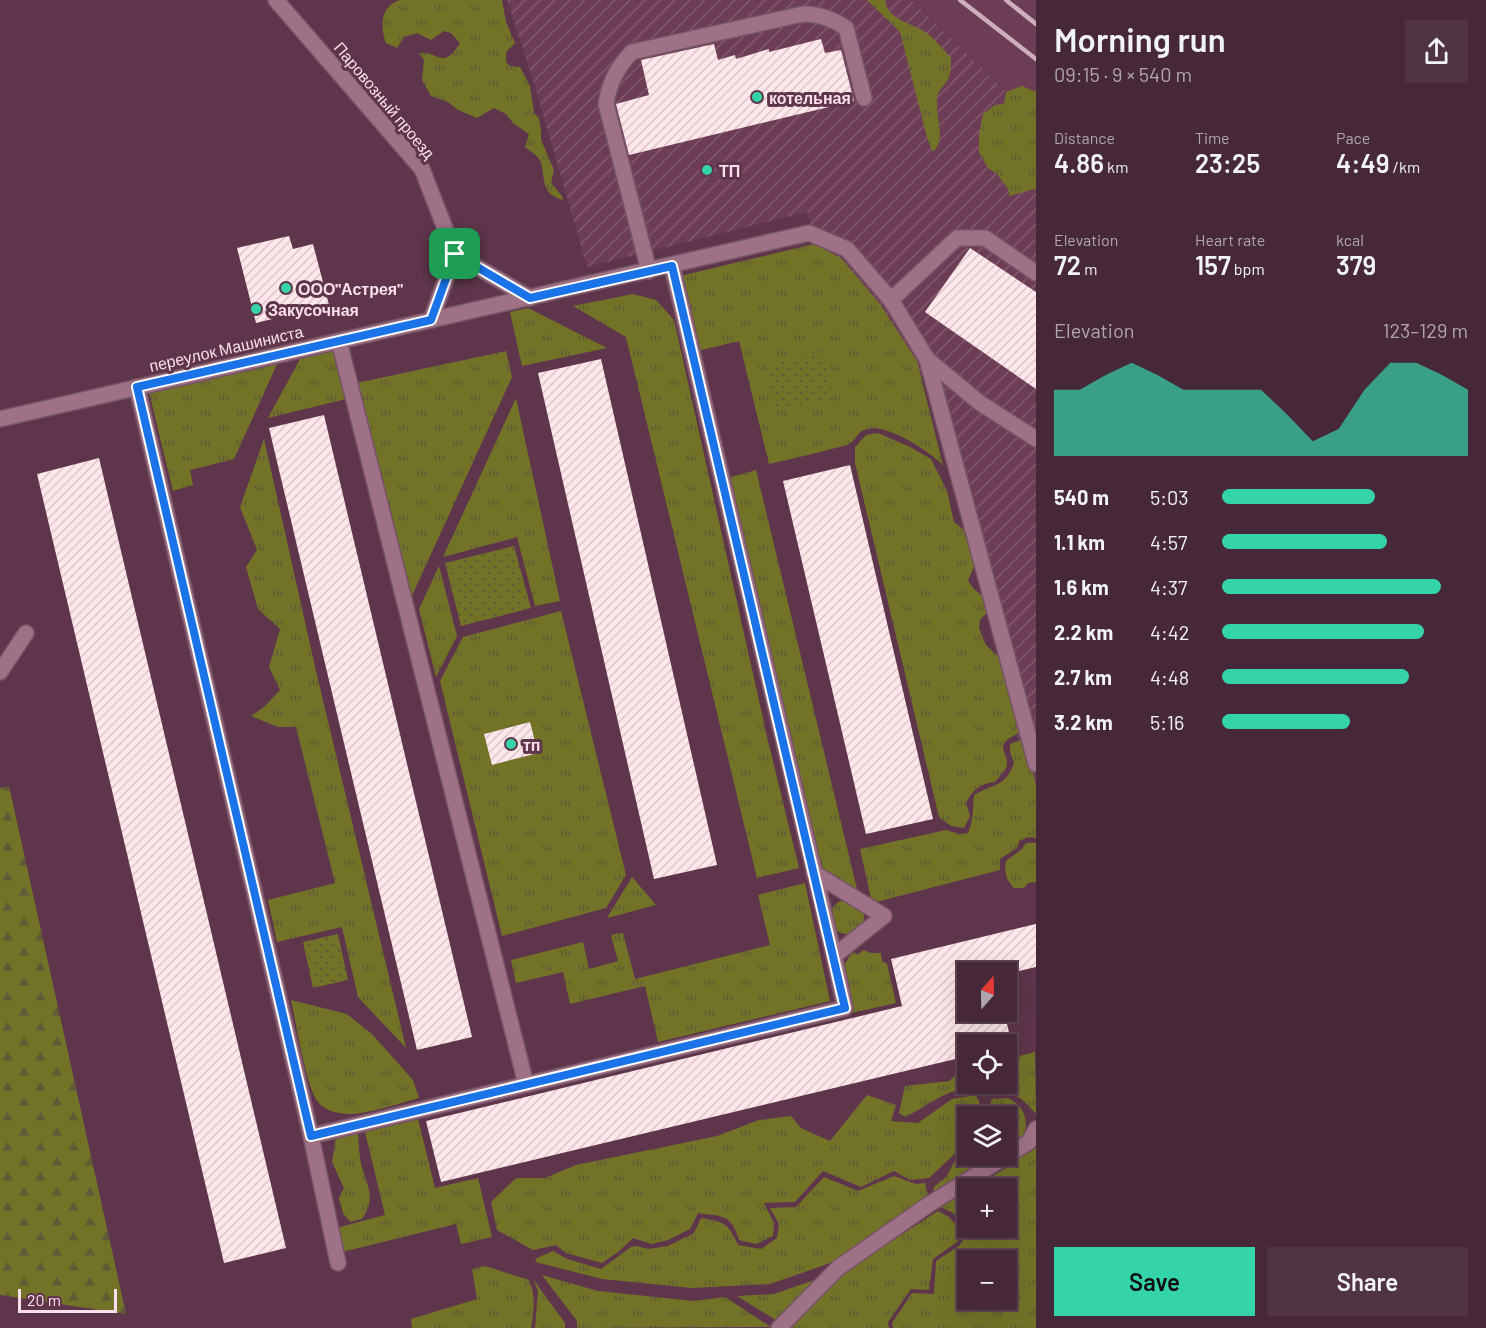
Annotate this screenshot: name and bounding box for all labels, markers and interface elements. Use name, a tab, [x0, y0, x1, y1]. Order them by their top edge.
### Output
text: Morning run	[1054, 19, 1226, 59]
button: share	[1405, 20, 1468, 83]
street label: Паровозный проезд	[331, 38, 440, 163]
text: 09:15 · 9 × 540 m	[1054, 62, 1192, 86]
place label: котельная	[769, 88, 851, 107]
marker: котельная	[750, 90, 764, 104]
text: Distance	[1054, 128, 1115, 147]
text: Time	[1195, 128, 1230, 147]
text: Pace	[1336, 128, 1370, 147]
text: 4.86	[1054, 147, 1104, 178]
text: 23:25	[1195, 147, 1260, 178]
text: 4:49	[1336, 147, 1389, 178]
text: km	[1104, 157, 1128, 176]
text: /km	[1389, 157, 1420, 176]
place label: ТП	[719, 161, 740, 180]
marker: ТП	[700, 163, 714, 177]
pin	[429, 228, 480, 279]
text: Elevation	[1054, 230, 1118, 249]
text: Heart rate	[1195, 230, 1265, 249]
text: kcal	[1336, 230, 1364, 249]
icon: arrive	[438, 237, 471, 270]
text: 72	[1054, 249, 1081, 280]
text: 157	[1195, 249, 1231, 280]
text: 379	[1336, 249, 1376, 280]
text: m	[1081, 259, 1097, 278]
text: bpm	[1231, 259, 1265, 278]
place label: ООО"Астрея"	[298, 279, 403, 298]
marker: ООО"Астрея"	[279, 281, 293, 295]
place label: Закусочная	[268, 300, 359, 319]
marker: Закусочная	[249, 302, 263, 316]
text: Elevation	[1054, 318, 1135, 342]
text: 123–129 m	[1382, 318, 1468, 342]
street label: переулок Машиниста	[147, 321, 305, 375]
text: 540 m	[1054, 485, 1109, 509]
text: 5:03	[1150, 485, 1189, 509]
text: 1.1 km	[1054, 530, 1105, 554]
text: 4:57	[1150, 530, 1188, 554]
text: 1.6 km	[1054, 575, 1109, 599]
text: 4:37	[1150, 575, 1188, 599]
text: 2.2 km	[1054, 620, 1113, 644]
text: 4:42	[1150, 620, 1190, 644]
text: 2.7 km	[1054, 665, 1112, 689]
text: 4:48	[1150, 665, 1189, 689]
text: 3.2 km	[1054, 710, 1113, 734]
text: 5:16	[1150, 710, 1184, 734]
place label: тп	[523, 735, 541, 754]
marker: тп	[504, 737, 518, 751]
north arrow	[957, 962, 1017, 1022]
map controls	[957, 962, 1017, 1310]
button: locate	[957, 1034, 1017, 1094]
button: layers	[957, 1106, 1017, 1166]
button: +	[957, 1178, 1017, 1238]
button: Save	[1054, 1247, 1255, 1316]
button: Share	[1267, 1247, 1468, 1316]
button: −	[957, 1250, 1017, 1310]
scale bar	[18, 1286, 117, 1314]
text: 20 m	[27, 1290, 61, 1309]

